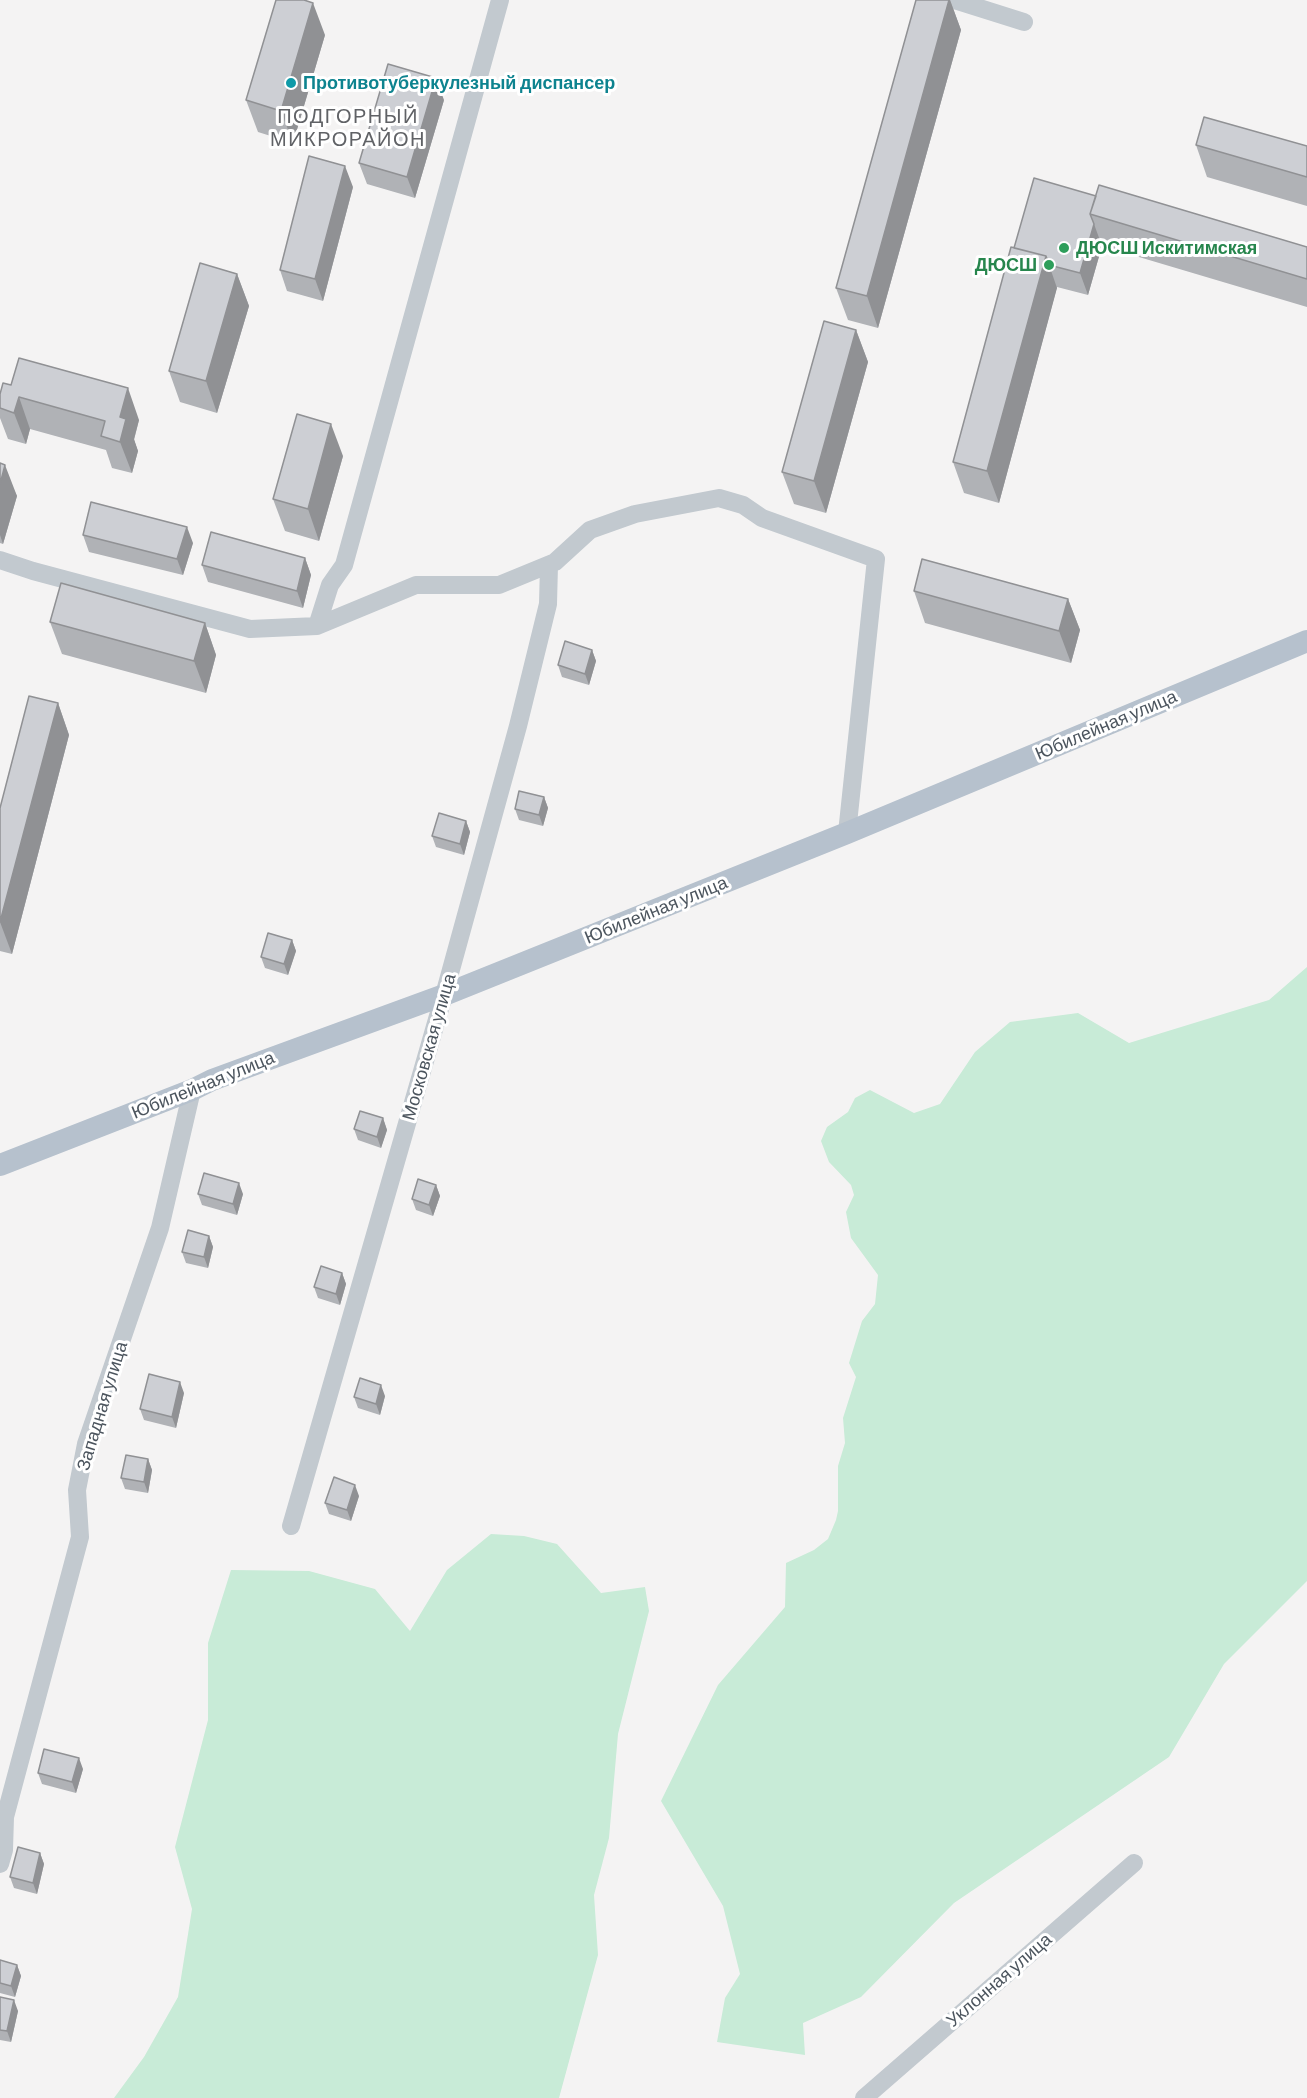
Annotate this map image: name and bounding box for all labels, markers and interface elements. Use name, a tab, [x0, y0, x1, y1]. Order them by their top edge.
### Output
place label: Противотуберкулезный диспансер	[303, 72, 615, 94]
marker: Противотуберкулезный диспансер	[284, 76, 298, 90]
district label: ПОДГОРНЫЙ МИКРОРАЙОН	[270, 104, 426, 151]
place label: ДЮСШ Искитимская	[1076, 237, 1257, 259]
marker: ДЮСШ Искитимская	[1057, 241, 1071, 255]
place label: ДЮСШ	[975, 254, 1037, 276]
marker: ДЮСШ	[1042, 258, 1056, 272]
street label: Юбилейная улица	[1032, 685, 1180, 765]
street label: Юбилейная улица	[582, 872, 730, 948]
street label: Московская улица	[398, 971, 460, 1123]
street label: Юбилейная улица	[129, 1047, 277, 1123]
street label: Западная улица	[72, 1339, 132, 1473]
street label: Уклонная улица	[942, 1929, 1056, 2031]

